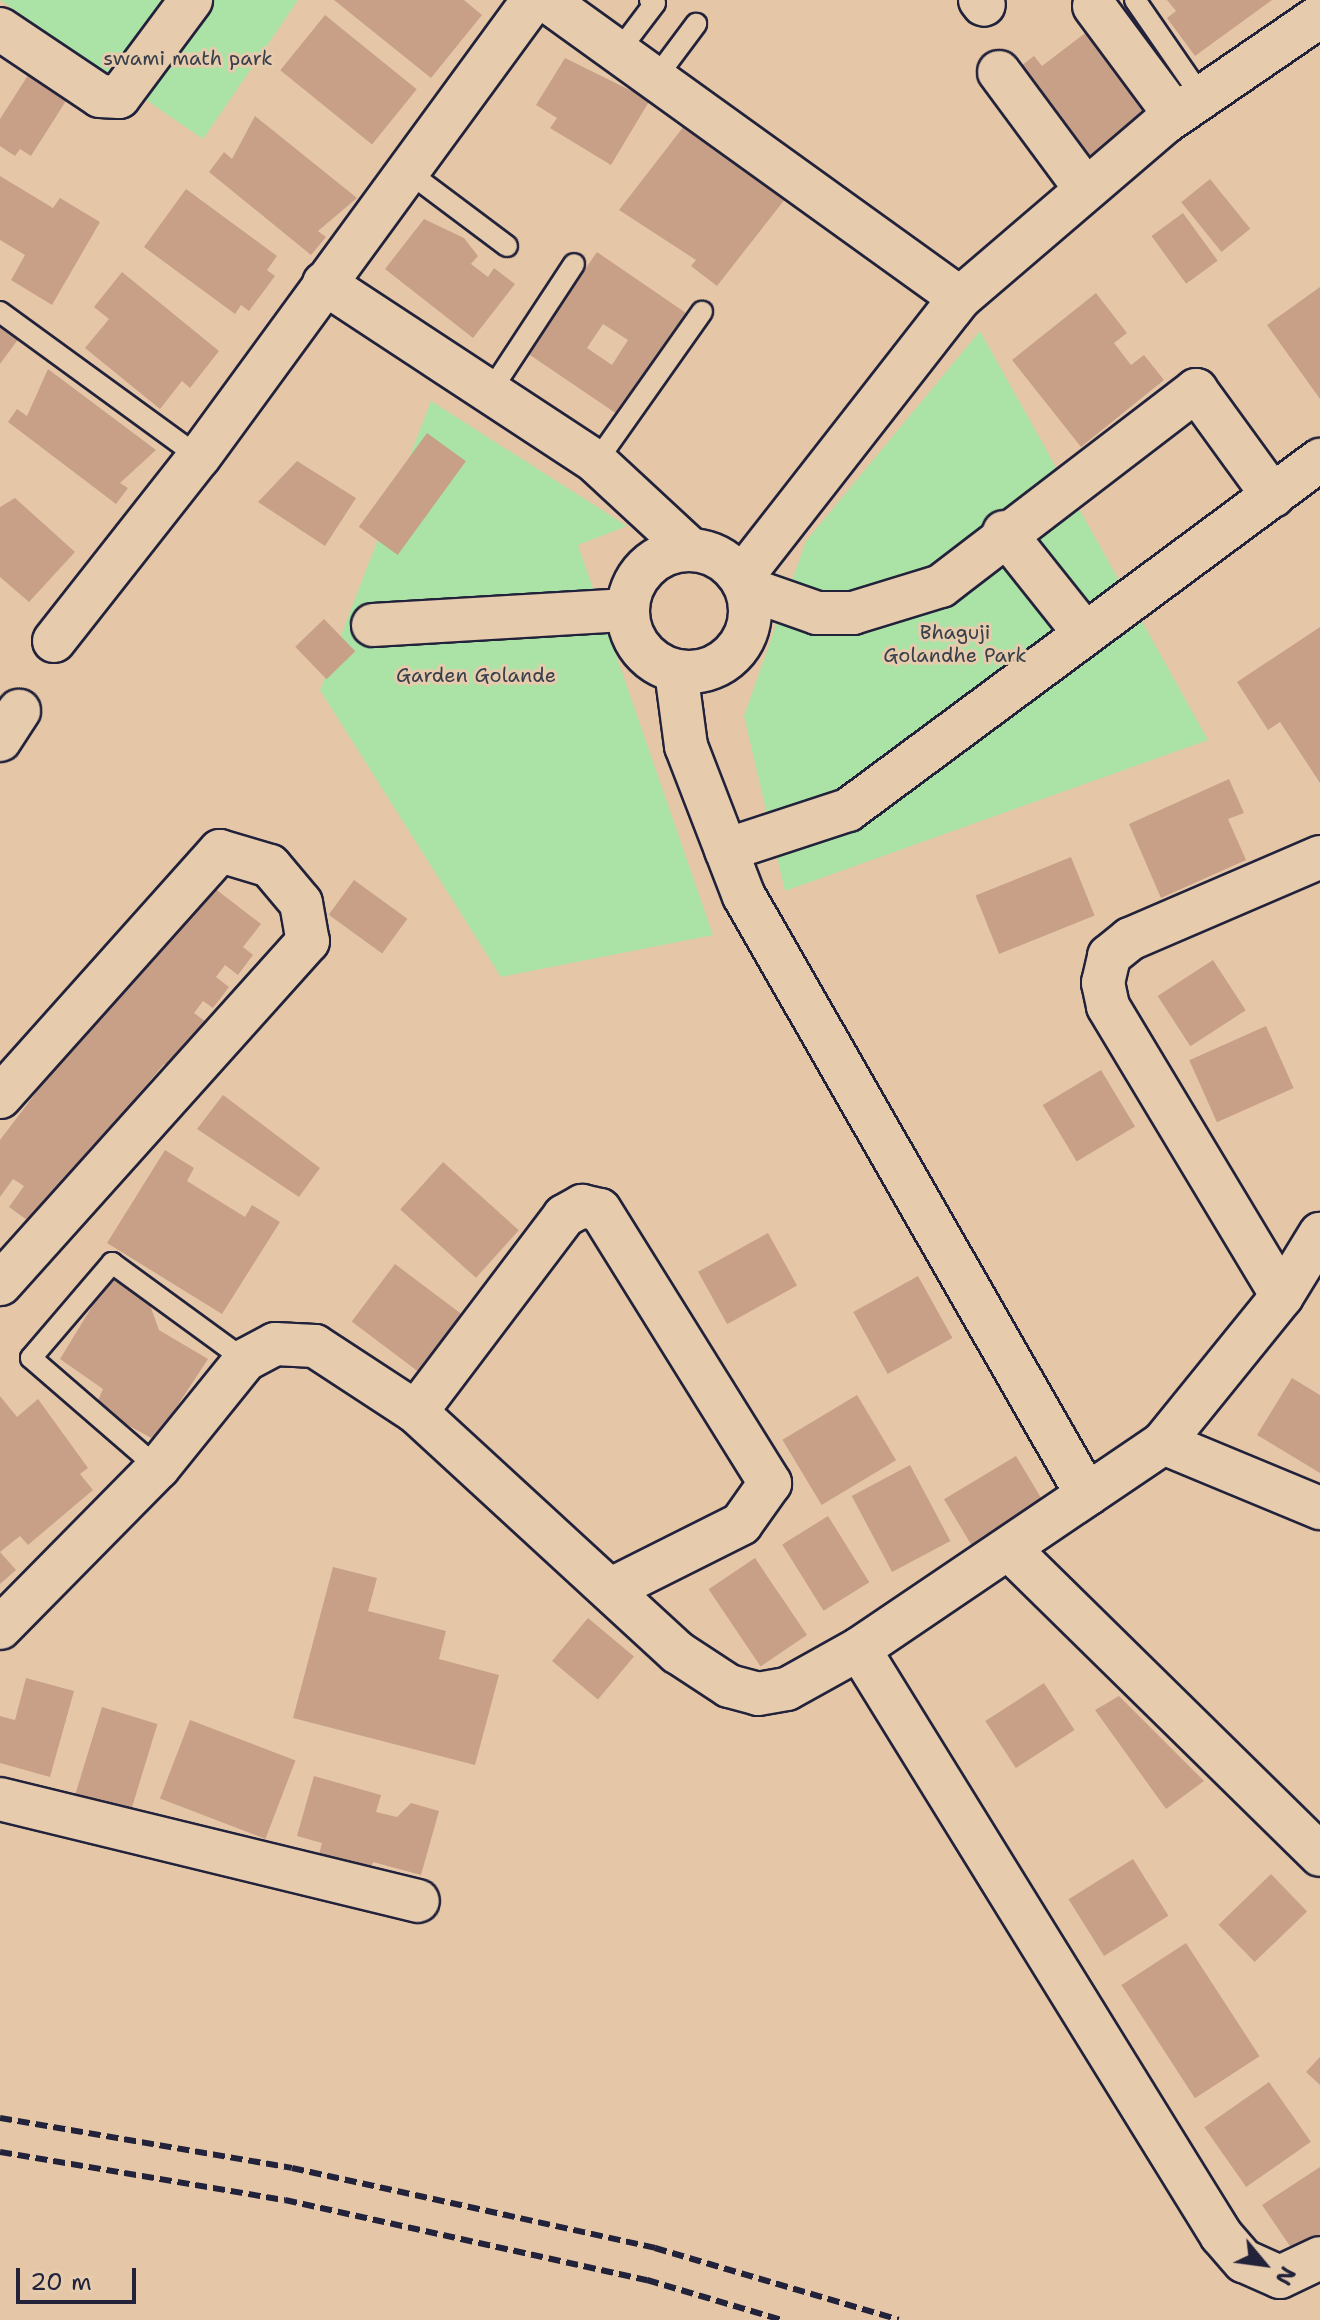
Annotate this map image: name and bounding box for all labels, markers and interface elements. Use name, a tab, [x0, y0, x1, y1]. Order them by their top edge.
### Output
park label: swami math park	[103, 46, 273, 70]
park label: Bhaguji Golandhe Park	[883, 621, 1027, 668]
park label: Garden Golande	[396, 663, 556, 687]
north arrow	[1224, 2224, 1304, 2304]
scale bar	[20, 2252, 140, 2302]
text: N	[1269, 2261, 1302, 2291]
text: 20 m	[30, 2266, 92, 2298]

